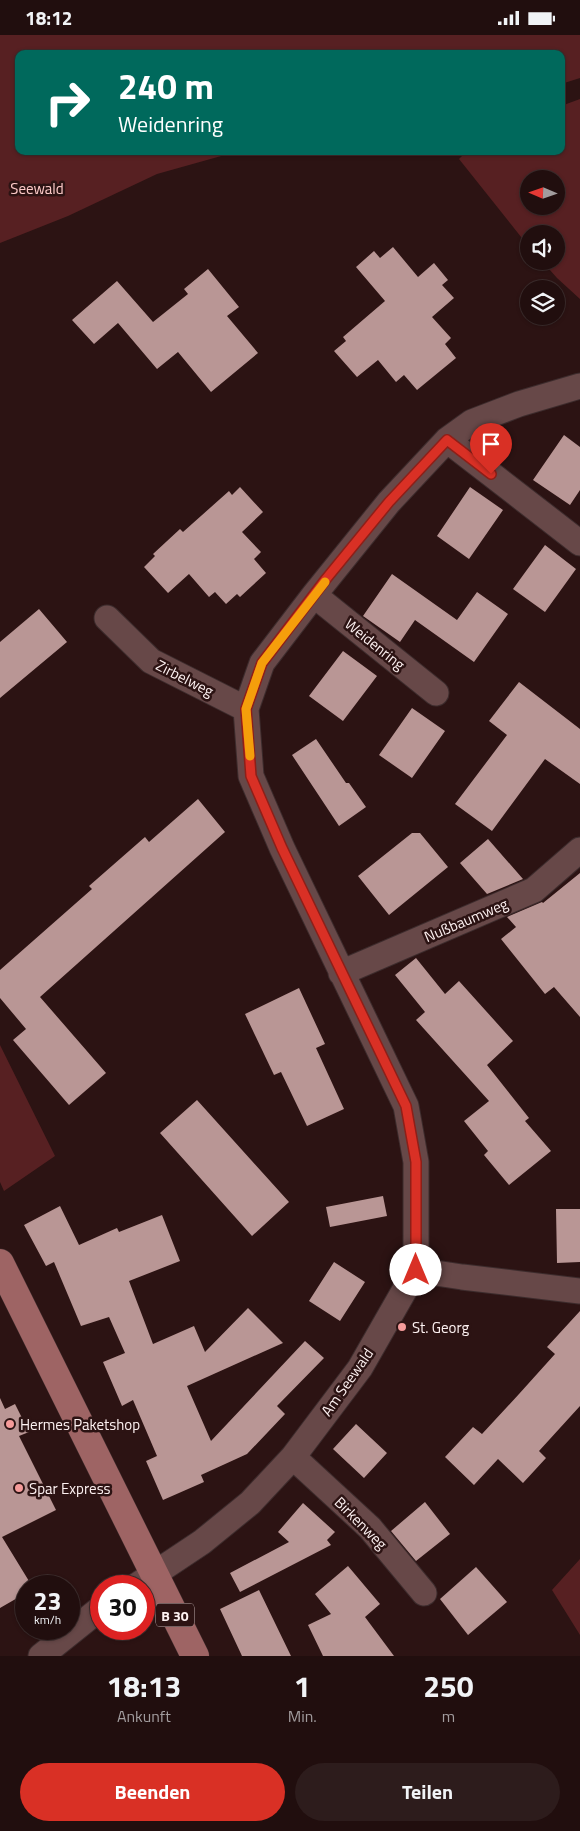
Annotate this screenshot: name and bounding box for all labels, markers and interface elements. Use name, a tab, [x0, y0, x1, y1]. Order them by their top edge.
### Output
text: 18:12	[25, 3, 72, 32]
text: 240 m	[118, 59, 214, 113]
icon: right	[35, 70, 100, 135]
text: Weidenring	[118, 107, 223, 141]
north arrow	[520, 170, 565, 215]
map controls	[520, 170, 565, 325]
park label: Seewald	[10, 177, 64, 200]
button: sound	[520, 225, 565, 270]
button: layers	[520, 280, 565, 325]
pin	[470, 423, 512, 474]
icon: arrive	[477, 430, 505, 458]
street label: Weidenring	[340, 613, 410, 676]
street label: Zirbelweg	[152, 654, 218, 702]
street label: Nußbaumweg	[420, 892, 512, 948]
position arrow	[389, 1243, 441, 1295]
place label: St. Georg	[412, 1316, 470, 1339]
marker: St. Georg	[396, 1321, 408, 1333]
street label: Am Seewald	[315, 1343, 379, 1421]
place label: Hermes Paketshop	[20, 1413, 140, 1436]
marker: Hermes Paketshop	[4, 1418, 16, 1430]
place label: Spar Express	[29, 1477, 111, 1500]
marker: Spar Express	[13, 1482, 25, 1494]
street label: Birkenweg	[329, 1491, 393, 1555]
speed limit sign: 30	[90, 1575, 155, 1640]
text: 23	[33, 1582, 62, 1620]
road number: B 30	[156, 1603, 194, 1627]
text: km/h	[34, 1610, 61, 1629]
text: 18:13	[106, 1663, 181, 1709]
text: 1	[294, 1663, 311, 1709]
text: 250	[423, 1663, 474, 1709]
text: Ankunft	[117, 1704, 171, 1728]
text: Min.	[288, 1704, 317, 1728]
text: m	[442, 1704, 455, 1728]
button: Beenden	[20, 1763, 285, 1821]
button: Teilen	[295, 1763, 560, 1821]

